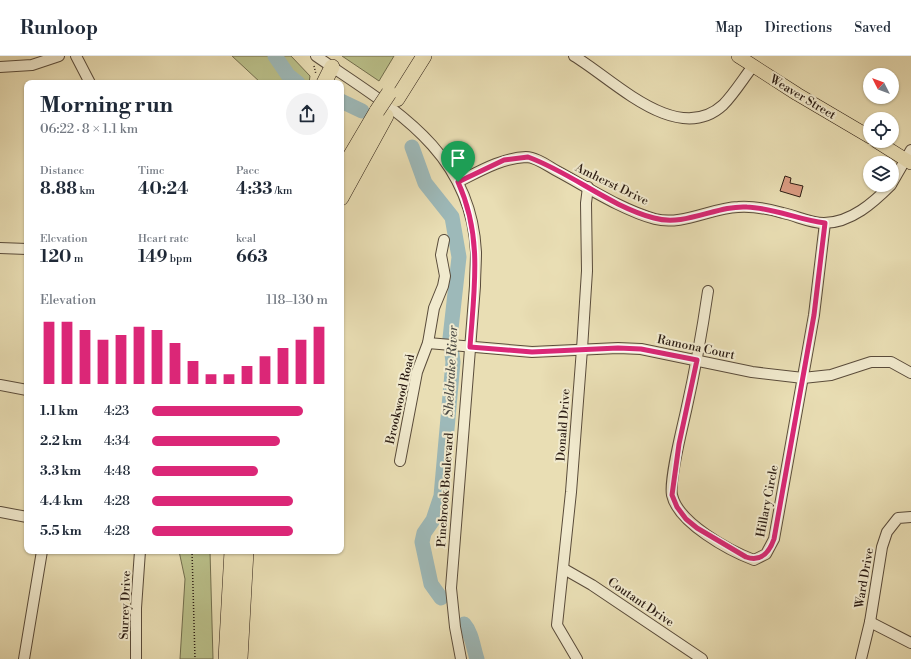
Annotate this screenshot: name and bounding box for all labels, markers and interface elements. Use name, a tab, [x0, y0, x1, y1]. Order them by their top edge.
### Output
text: Runloop	[20, 16, 98, 40]
text: Map	[715, 19, 743, 37]
text: Directions	[765, 19, 832, 37]
text: Saved	[854, 19, 891, 37]
north arrow	[863, 68, 899, 104]
map controls	[863, 68, 899, 192]
street label: Weaver Street	[766, 71, 839, 123]
text: Morning run	[40, 92, 173, 119]
button: share	[286, 93, 328, 135]
button: locate	[863, 112, 899, 148]
text: 06:22 · 8 × 1.1 km	[40, 121, 138, 137]
pin	[441, 141, 475, 182]
icon: arrive	[447, 147, 469, 169]
button: layers	[863, 156, 899, 192]
street label: Amherst Drive	[572, 160, 651, 209]
text: Distance	[40, 164, 84, 178]
text: Time	[138, 164, 165, 178]
text: Pace	[236, 164, 260, 178]
text: 8.88	[40, 178, 77, 200]
text: 40:24	[138, 178, 189, 200]
text: 4:33	[236, 178, 273, 200]
text: km	[77, 184, 95, 198]
text: /km	[273, 184, 292, 198]
text: Elevation	[40, 232, 88, 246]
text: Heart rate	[138, 232, 189, 246]
text: kcal	[236, 232, 256, 246]
text: 120	[40, 246, 71, 268]
text: 149	[138, 246, 168, 268]
text: 663	[236, 246, 268, 268]
text: m	[71, 252, 83, 266]
text: bpm	[168, 252, 192, 266]
text: Elevation	[40, 292, 96, 308]
text: 118–130 m	[266, 292, 328, 308]
water label: Sheldrake River	[441, 325, 461, 417]
street label: Ramona Court	[656, 332, 737, 363]
street label: Brookwood Road	[383, 352, 418, 447]
street label: Donald Drive	[553, 388, 574, 462]
text: 1.1 km	[40, 403, 78, 419]
text: 4:23	[104, 403, 129, 419]
street label: Pinebrook Boulevard	[434, 432, 457, 548]
text: 2.2 km	[40, 433, 82, 449]
text: 4:34	[104, 433, 130, 449]
text: 3.3 km	[40, 463, 81, 479]
text: 4:48	[104, 463, 130, 479]
street label: Hillary Circle	[753, 464, 782, 539]
text: 4.4 km	[40, 493, 83, 509]
text: 4:28	[104, 493, 130, 509]
text: 5.5 km	[40, 523, 82, 539]
text: 4:28	[104, 523, 130, 539]
street label: Ward Drive	[852, 547, 877, 610]
street label: Surrey Drive	[117, 570, 134, 640]
street label: Coutant Drive	[605, 575, 677, 630]

